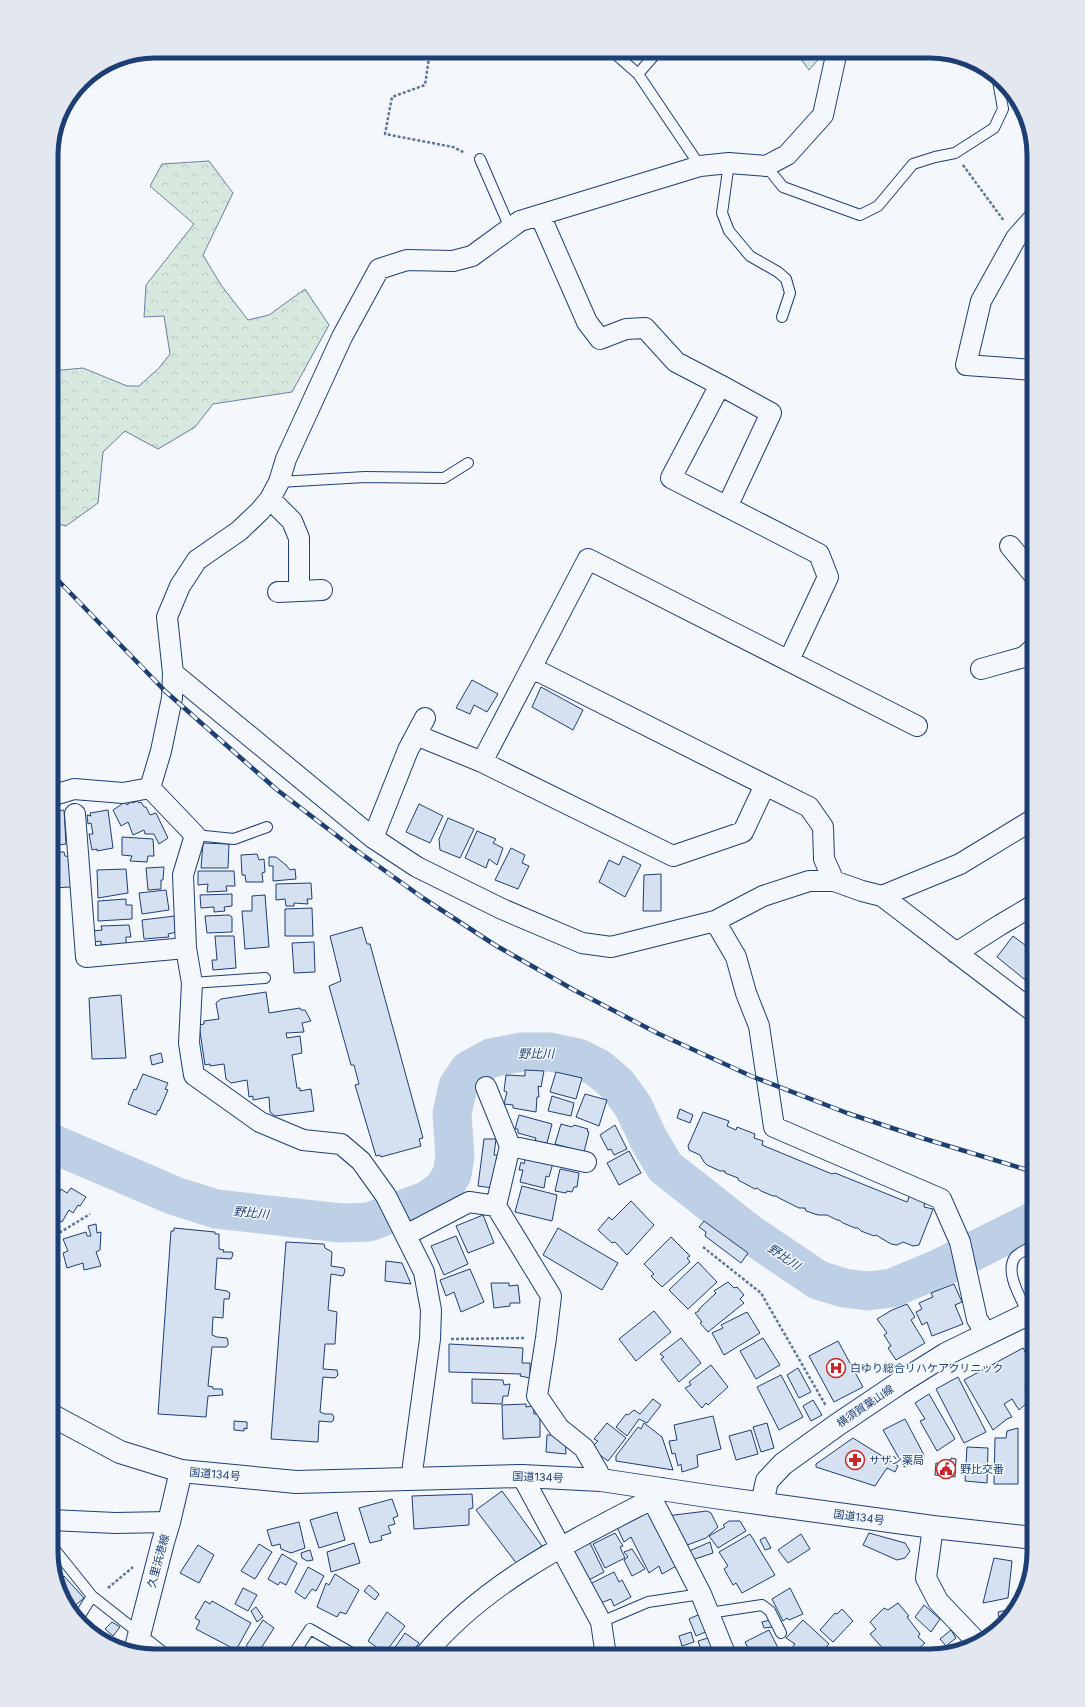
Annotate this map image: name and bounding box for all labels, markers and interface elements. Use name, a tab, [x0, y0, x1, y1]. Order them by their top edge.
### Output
water label: 野比川	[518, 1046, 556, 1061]
water label: 野比川	[232, 1203, 272, 1222]
water label: 野比川	[765, 1240, 805, 1274]
hospital icon: 白ゆり総合リハケアクリニック	[825, 1357, 847, 1379]
place label: 白ゆり総合リハケアクリニック	[850, 1361, 1003, 1375]
street label: 横須賀葉山線	[834, 1382, 896, 1430]
pharmacy icon: サザン薬局	[844, 1449, 866, 1471]
place label: サザン薬局	[869, 1453, 924, 1467]
public building icon: 野比交番	[935, 1458, 957, 1480]
place label: 野比交番	[960, 1462, 1004, 1476]
street label: 国道134号	[189, 1465, 241, 1483]
street label: 国道134号	[512, 1469, 564, 1485]
street label: 国道134号	[833, 1506, 885, 1528]
street label: 久里浜港線	[144, 1533, 172, 1589]

